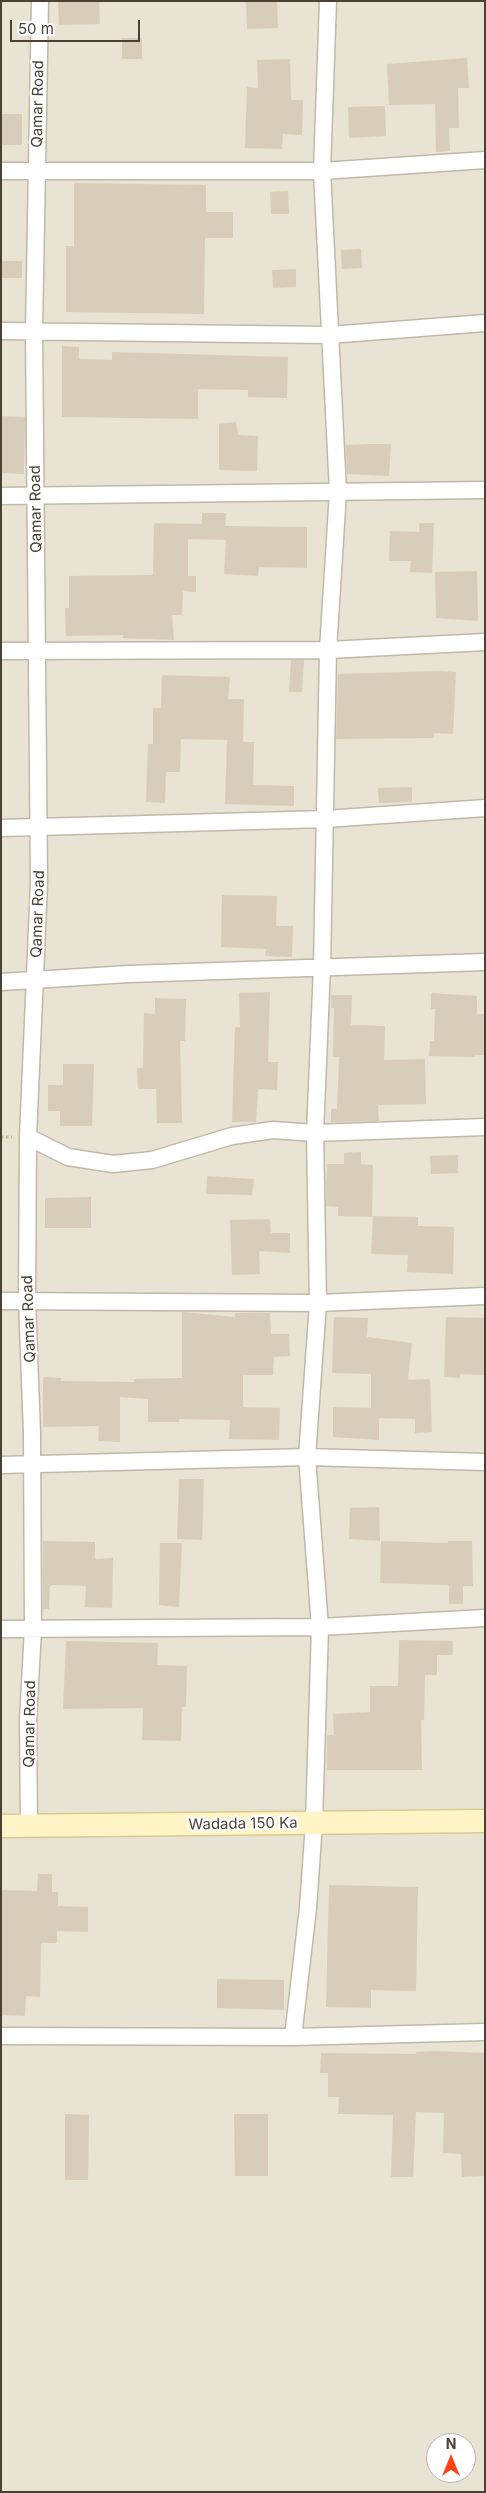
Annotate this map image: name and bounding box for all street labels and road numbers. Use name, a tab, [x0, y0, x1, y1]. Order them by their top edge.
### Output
street label: Qamar Road	[28, 60, 48, 148]
street label: Qamar Road	[26, 465, 46, 553]
street label: Qamar Road	[27, 870, 49, 958]
street label: Qamar Road	[18, 1275, 40, 1363]
street label: Qamar Road	[20, 1680, 40, 1768]
street label: Wadada 150 Ka	[188, 1814, 298, 1834]

